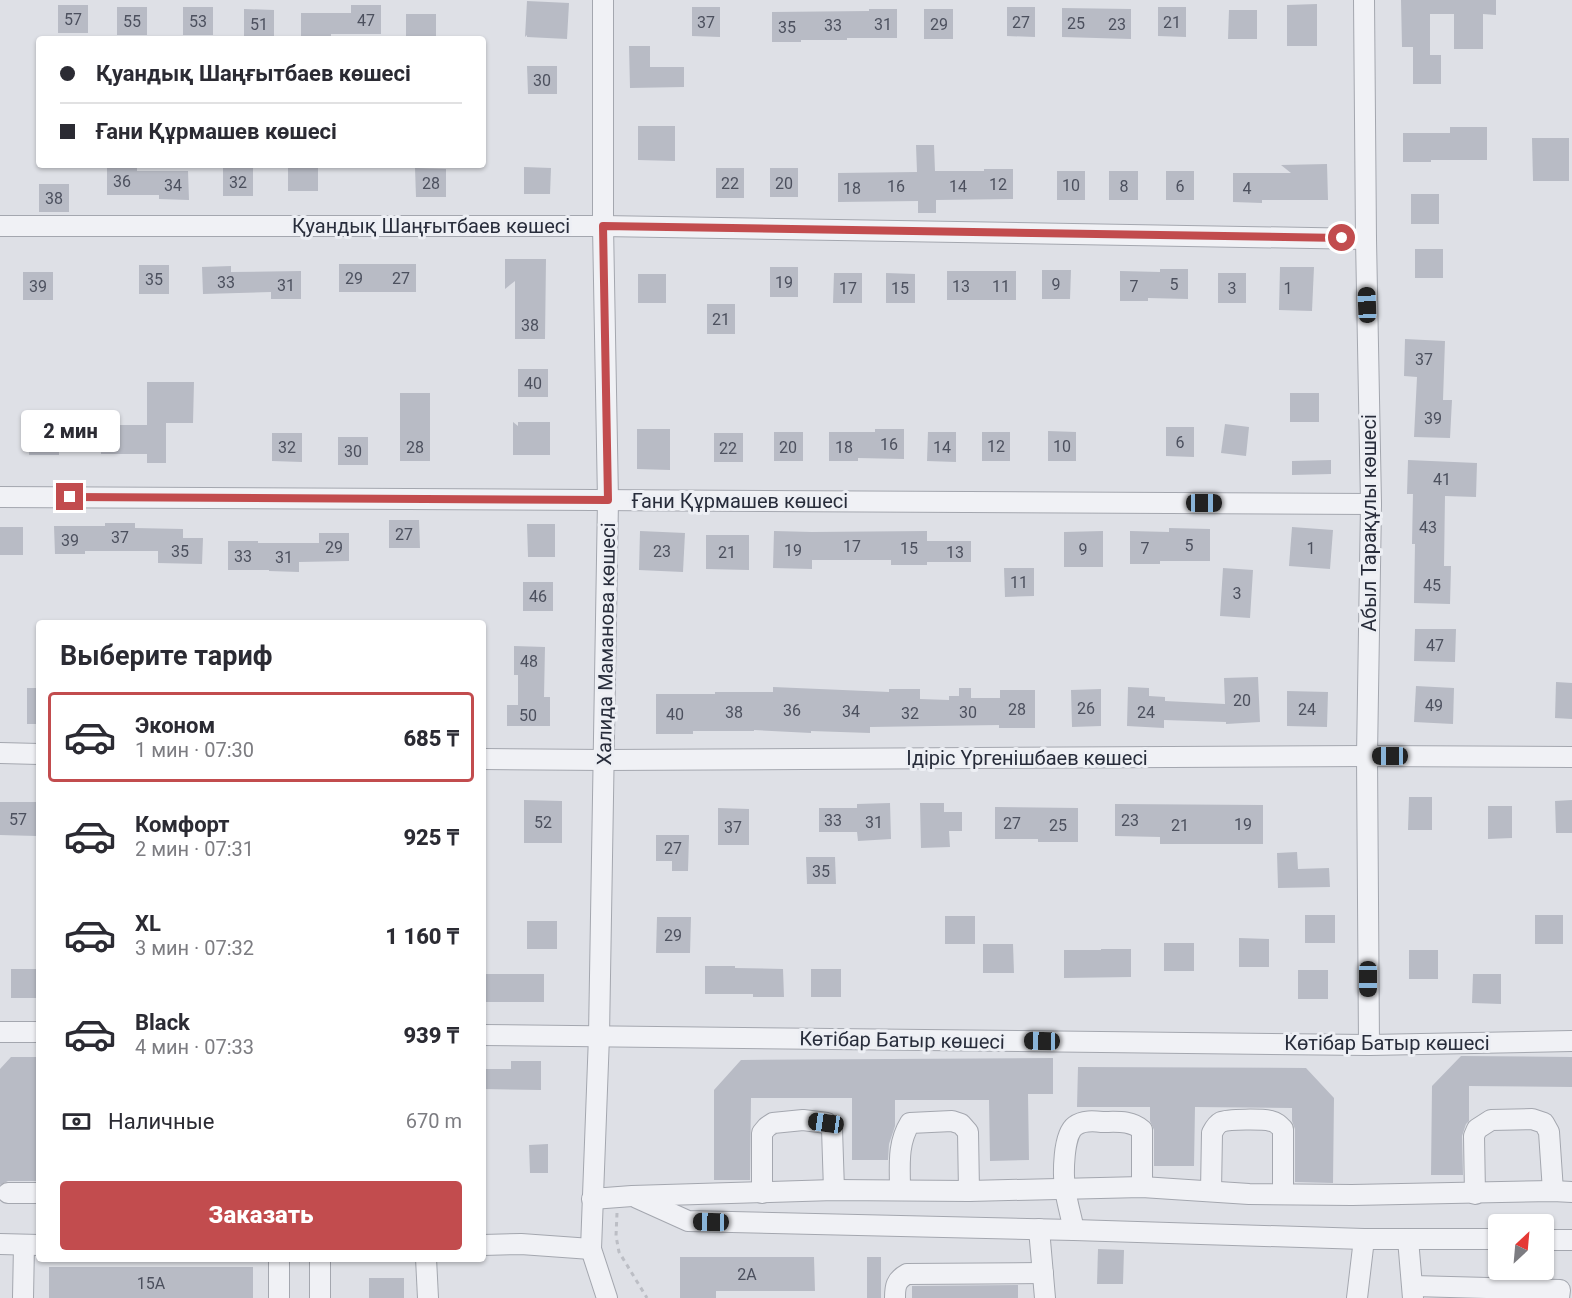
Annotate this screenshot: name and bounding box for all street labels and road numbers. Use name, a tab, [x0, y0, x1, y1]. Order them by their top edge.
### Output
street label: Қуандық Шаңғытбаев көшесі	[292, 214, 570, 238]
street label: Абыл Тарақұлы көшесі	[1357, 414, 1381, 632]
street label: Ғани Құрмашев көшесі	[632, 489, 848, 513]
street label: Халида Маманова көшесі	[592, 522, 620, 766]
street label: Ідіріс Үргенішбаев көшесі	[906, 746, 1148, 770]
street label: Көтібар Батыр көшесі	[799, 1026, 1005, 1054]
street label: Көтібар Батыр көшесі	[1284, 1031, 1490, 1055]

